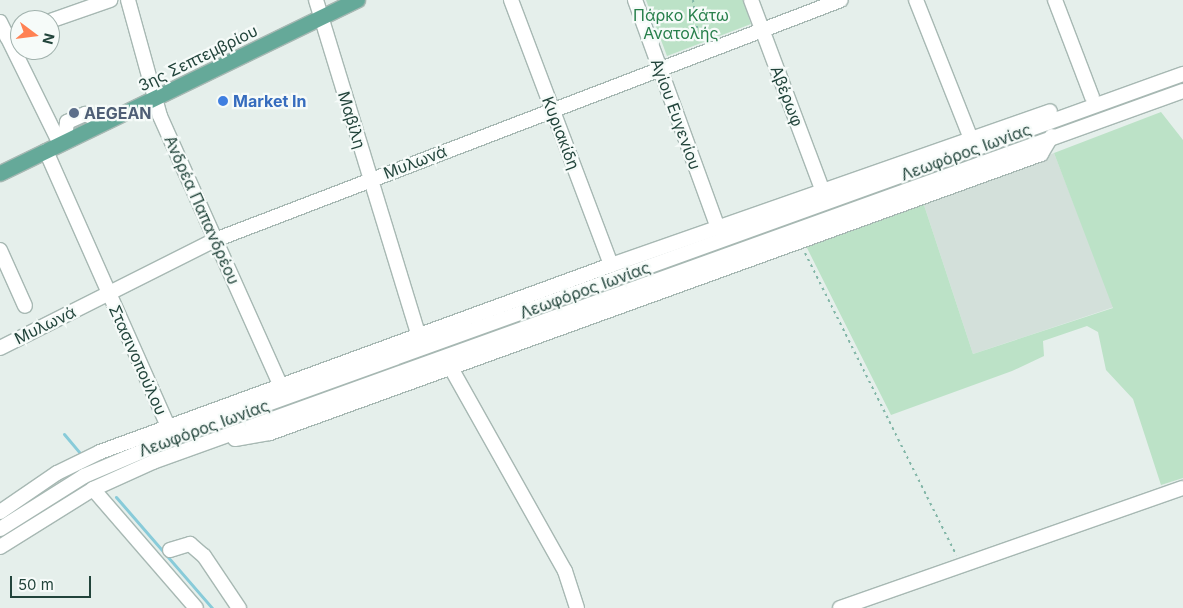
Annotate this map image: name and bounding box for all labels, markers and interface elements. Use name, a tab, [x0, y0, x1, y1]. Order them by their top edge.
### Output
park label: Πάρκο Κάτω Ανατολής	[633, 5, 729, 43]
north arrow	[10, 10, 60, 60]
street label: 3ης Σεπτεμβρίου	[135, 21, 261, 95]
text: N	[39, 31, 59, 46]
street label: Αγίου Ευγενίου	[647, 56, 705, 172]
street label: Αβέρωφ	[767, 63, 807, 129]
street label: Μαβίλη	[334, 89, 370, 151]
place label: Market In	[233, 91, 307, 111]
street label: Κυριακίδη	[538, 94, 584, 172]
marker: Market In	[217, 95, 229, 107]
place label: AEGEAN	[84, 103, 152, 123]
marker: AEGEAN	[68, 107, 80, 119]
street label: Λεωφόρος Ιωνίας	[898, 119, 1034, 185]
street label: Ανδρέα Παπανδρέου	[160, 133, 244, 287]
street label: Μυλωνά	[381, 141, 449, 183]
street label: Λεωφόρος Ιωνίας	[517, 257, 653, 323]
street label: Μυλωνά	[11, 302, 79, 348]
street label: Στασινοπούλου	[105, 302, 171, 418]
street label: Λεωφόρος Ιωνίας	[136, 395, 272, 461]
scale bar	[12, 566, 94, 598]
text: 50 m	[18, 575, 54, 594]

